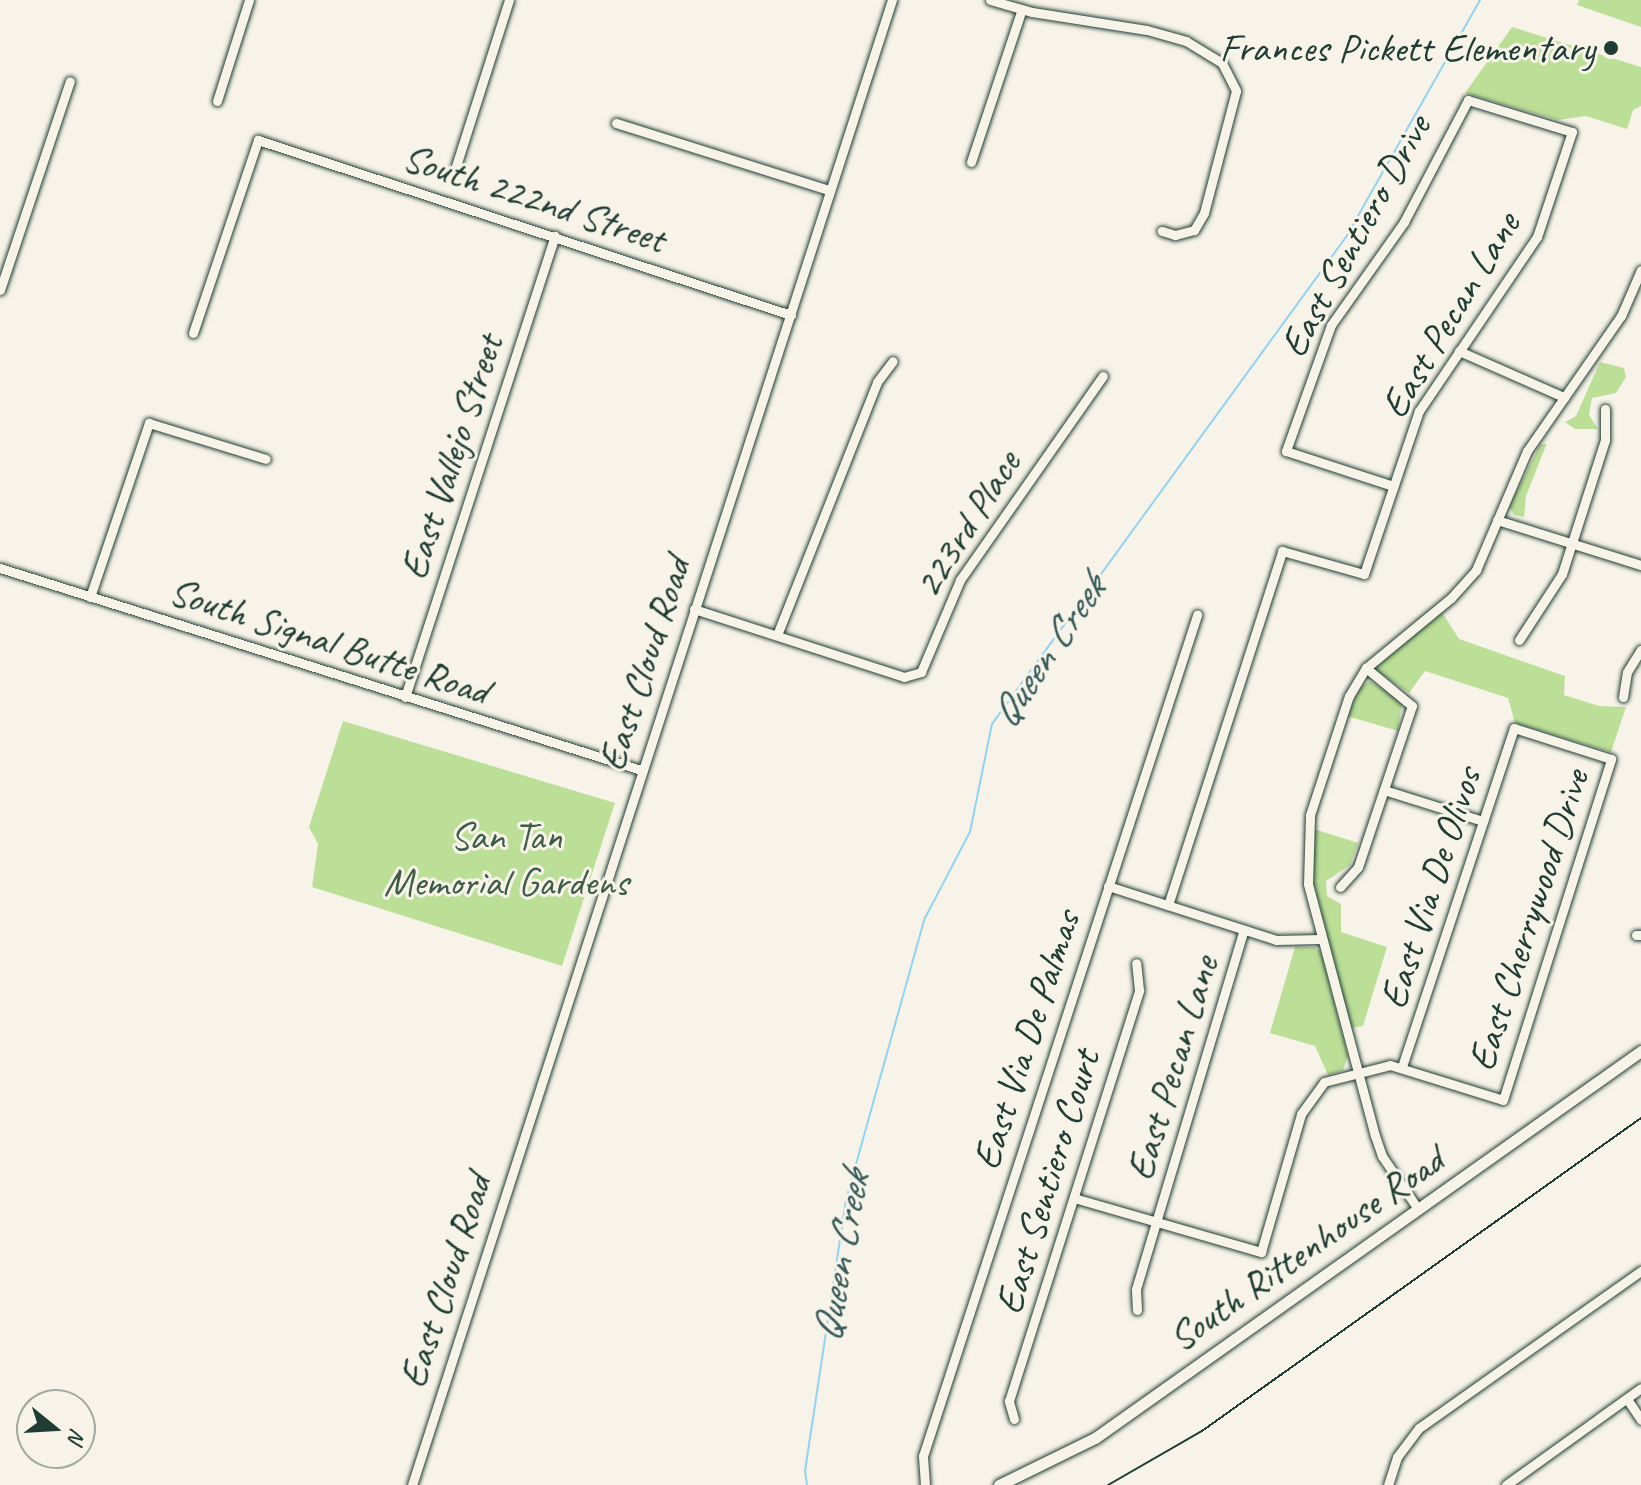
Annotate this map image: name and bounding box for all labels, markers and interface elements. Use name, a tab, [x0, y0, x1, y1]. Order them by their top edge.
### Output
place label: Frances Pickett Elementary	[1218, 24, 1595, 72]
marker: Frances Pickett Elementary	[1602, 39, 1620, 57]
street label: East Sentiero Drive	[1269, 107, 1441, 365]
street label: South 222nd Street	[396, 133, 672, 263]
street label: East Pecan Lane	[1370, 204, 1530, 426]
street label: East Vallejo Street	[389, 328, 513, 586]
street label: 223rd Place	[903, 442, 1031, 606]
street label: East Cloud Road	[587, 551, 701, 777]
street label: South Signal Butte Road	[163, 567, 495, 715]
water label: Queen Creek	[979, 567, 1117, 737]
street label: East Via De Olivos	[1369, 762, 1491, 1014]
street label: East Cherrywood Drive	[1457, 763, 1599, 1077]
park label: San Tan Memorial Gardens	[383, 812, 629, 906]
street label: East Via De Palmas	[962, 904, 1090, 1176]
street label: East Pecan Lane	[1116, 951, 1228, 1185]
street label: East Sentiero Court	[984, 1045, 1110, 1319]
street label: South Rittenhouse Road	[1159, 1136, 1453, 1362]
street label: East Cloud Road	[388, 1168, 502, 1394]
water label: Queen Creek	[801, 1169, 881, 1345]
north arrow	[16, 1389, 96, 1469]
text: N	[62, 1425, 92, 1447]

